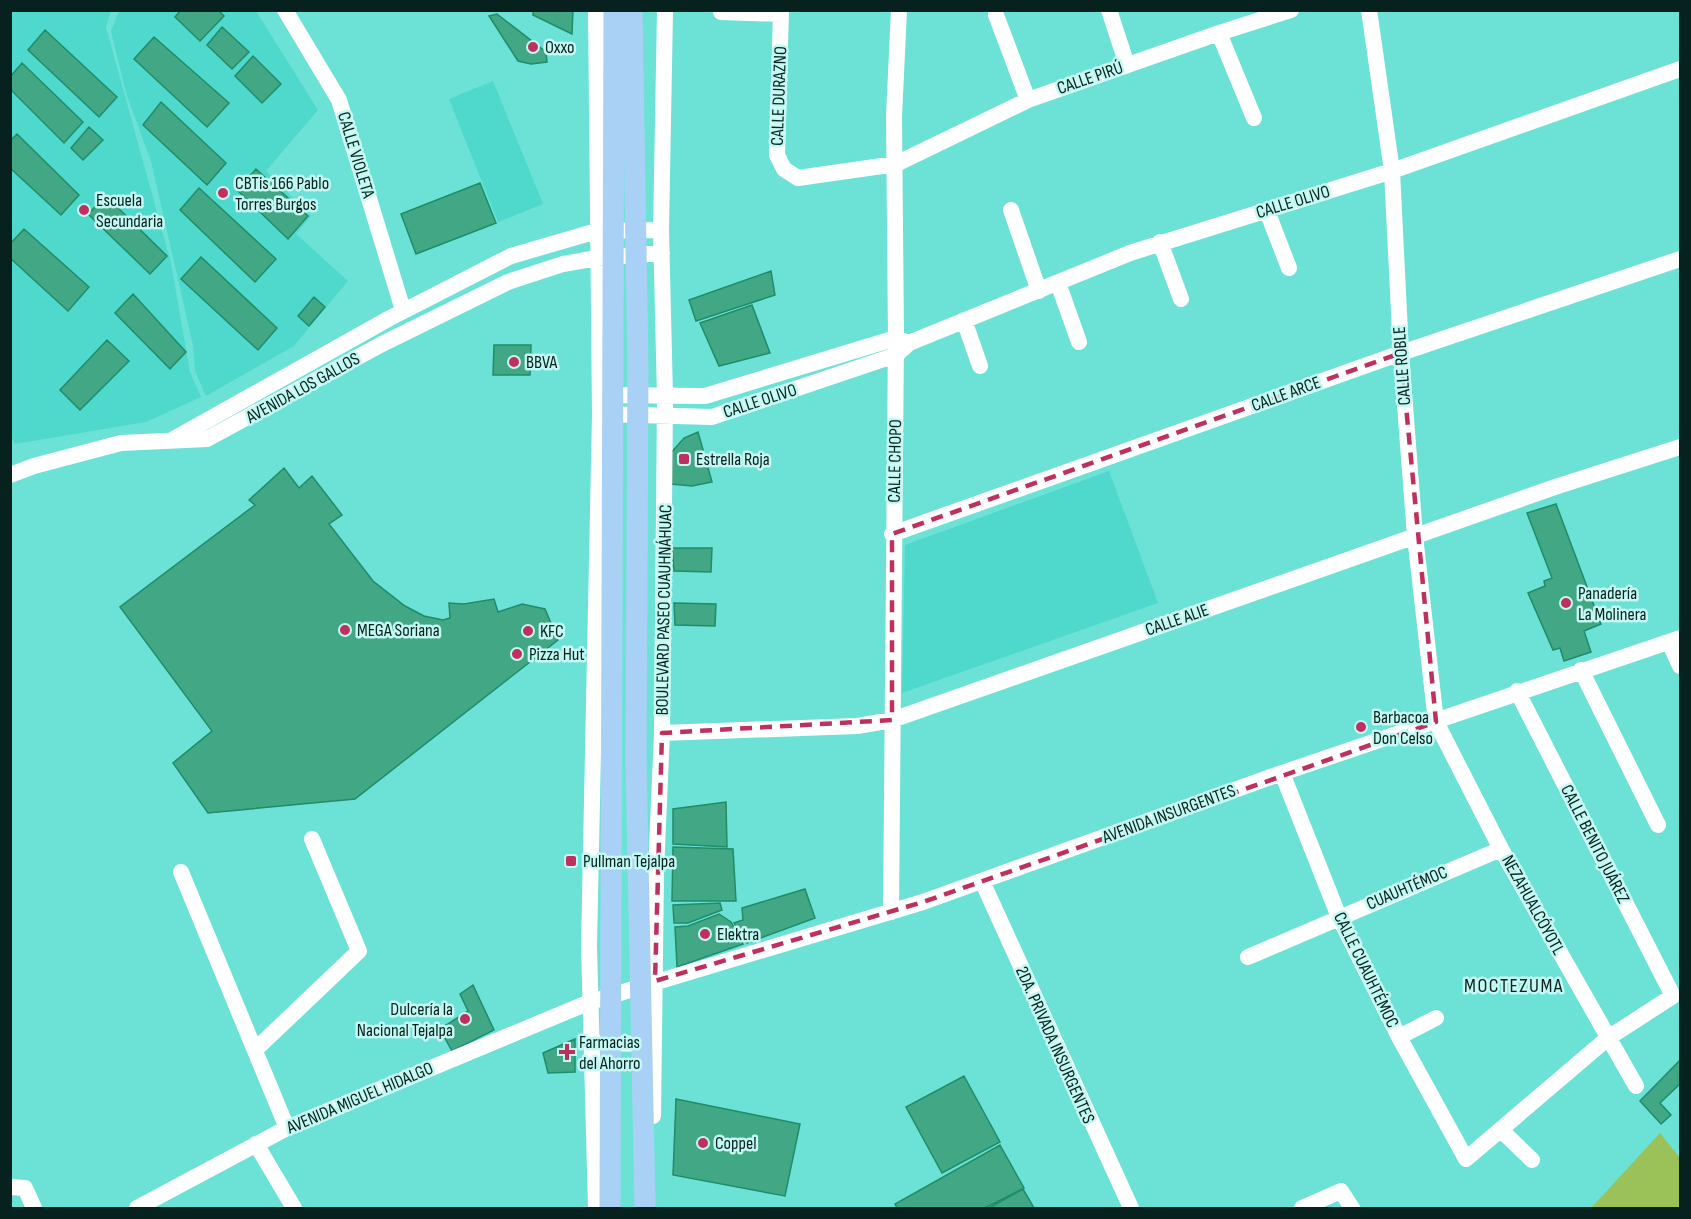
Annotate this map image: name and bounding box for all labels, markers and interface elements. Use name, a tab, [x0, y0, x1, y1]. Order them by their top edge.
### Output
place label: Oxxo	[545, 37, 575, 58]
marker: Oxxo	[526, 40, 540, 54]
street label: CALLE DURAZNO	[767, 46, 791, 146]
street label: CALLE PIRÚ	[1054, 57, 1126, 99]
street label: CALLE VIOLETA	[333, 109, 379, 201]
place label: CBTis 166 Pablo Torres Burgos	[235, 173, 329, 215]
street label: CALLE OLIVO	[1254, 181, 1332, 223]
marker: CBTis 166 Pablo Torres Burgos	[216, 186, 230, 200]
place label: Escuela Secundaria	[96, 190, 163, 232]
marker: Escuela Secundaria	[77, 203, 91, 217]
street label: CALLE ROBLE	[1389, 326, 1415, 406]
street label: AVENIDA LOS GALLOS	[242, 348, 364, 428]
place label: BBVA	[526, 352, 558, 373]
marker: BBVA	[507, 355, 521, 369]
street label: CALLE ARCE	[1249, 372, 1323, 416]
street label: CALLE OLIVO	[721, 379, 799, 423]
street label: CALLE CHOPO	[884, 419, 906, 503]
place label: Estrella Roja	[696, 449, 770, 470]
marker: Estrella Roja	[677, 452, 691, 466]
street label: BOULEVARD PASEO CUAUHNÁHUAC	[652, 504, 676, 716]
place label: Panadería La Molinera	[1578, 583, 1647, 625]
marker: Panadería La Molinera	[1559, 596, 1573, 610]
street label: CALLE ALIE	[1143, 599, 1211, 641]
place label: MEGA Soriana	[357, 620, 440, 641]
place label: KFC	[540, 621, 564, 642]
marker: MEGA Soriana	[338, 623, 352, 637]
marker: KFC	[521, 624, 535, 638]
place label: Pizza Hut	[529, 644, 585, 665]
marker: Pizza Hut	[510, 647, 524, 661]
place label: Barbacoa Don Celso	[1373, 707, 1433, 749]
marker: Barbacoa Don Celso	[1354, 720, 1368, 734]
street label: AVENIDA INSURGENTES	[1099, 780, 1239, 848]
street label: CALLE BENITO JUÁREZ	[1556, 781, 1634, 907]
place label: Pullman Tejalpa	[583, 851, 675, 872]
street label: NEZAHUALCÓYOTL	[1497, 852, 1569, 959]
marker: Pullman Tejalpa	[564, 854, 578, 868]
street label: CUAUHTÉMOC	[1363, 861, 1451, 915]
street label: CALLE CUAUHTÉMOC	[1329, 909, 1403, 1031]
place label: Elektra	[717, 924, 759, 945]
marker: Elektra	[698, 927, 712, 941]
street label: 2DA. PRIVADA INSURGENTES	[1011, 963, 1099, 1127]
district label: MOCTEZUMA	[1464, 974, 1564, 998]
place label: Dulcería la Nacional Tejalpa	[357, 999, 453, 1041]
marker: Dulcería la Nacional Tejalpa	[458, 1012, 472, 1026]
place label: Farmacias del Ahorro	[579, 1032, 641, 1074]
marker: Farmacias del Ahorro	[560, 1045, 574, 1059]
street label: AVENIDA MIGUEL HIDALGO	[283, 1058, 436, 1139]
place label: Coppel	[715, 1133, 757, 1154]
marker: Coppel	[696, 1136, 710, 1150]

